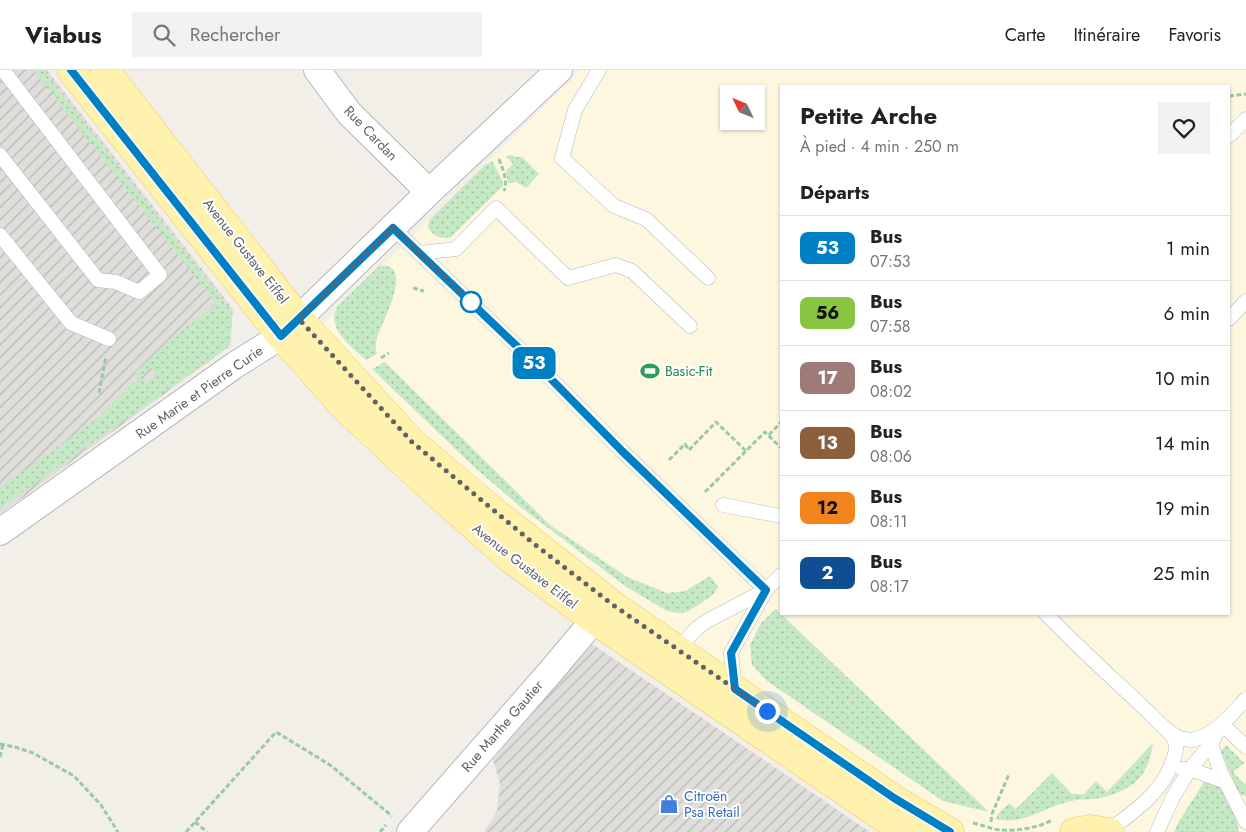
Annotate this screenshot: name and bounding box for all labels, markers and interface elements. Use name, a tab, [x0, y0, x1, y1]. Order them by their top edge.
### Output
search box	[132, 12, 482, 57]
text: Viabus	[25, 17, 102, 52]
icon: search	[150, 21, 178, 49]
text: Rechercher	[190, 21, 281, 48]
text: Carte	[1005, 22, 1046, 48]
text: Itinéraire	[1074, 22, 1140, 48]
text: Favoris	[1168, 22, 1221, 48]
north arrow	[720, 85, 765, 130]
map controls	[720, 85, 765, 130]
text: Petite Arche	[800, 98, 937, 133]
street label: Rue Cardan	[340, 101, 402, 165]
button: heart	[1158, 102, 1210, 154]
text: À pied · 4 min · 250 m	[800, 135, 959, 158]
text: Départs	[800, 179, 869, 206]
street label: Avenue Gustave Eiffel	[198, 194, 294, 308]
text: Bus	[870, 223, 902, 250]
text: 53	[816, 235, 839, 261]
text: 1 min	[1166, 235, 1210, 262]
text: 07:53	[870, 250, 911, 273]
text: Bus	[870, 288, 902, 315]
unlabelled marker	[460, 291, 482, 313]
text: 56	[816, 300, 839, 326]
text: 6 min	[1164, 300, 1210, 327]
text: 07:58	[870, 315, 911, 338]
street label: Rue Marie et Pierre Curie	[131, 340, 267, 444]
line badge: 53	[512, 347, 556, 379]
text: 53	[523, 350, 545, 376]
text: Bus	[870, 353, 902, 380]
sports icon: Basic-Fit	[639, 360, 661, 382]
place label: Basic-Fit	[665, 361, 713, 381]
text: 17	[817, 365, 838, 391]
text: 10 min	[1155, 365, 1210, 392]
text: 08:02	[870, 380, 912, 403]
text: Bus	[870, 418, 902, 445]
text: 13	[817, 430, 838, 456]
text: 14 min	[1155, 430, 1210, 457]
text: 08:06	[870, 445, 912, 468]
text: Bus	[870, 483, 902, 510]
text: 12	[817, 495, 838, 521]
text: 19 min	[1155, 495, 1210, 522]
text: 08:11	[870, 510, 908, 533]
street label: Avenue Gustave Eiffel	[468, 518, 582, 614]
text: Bus	[870, 548, 902, 575]
text: 2	[822, 560, 833, 586]
text: 25 min	[1153, 560, 1210, 587]
text: 08:17	[870, 575, 909, 598]
street label: Rue Marthe Gautier	[457, 676, 548, 776]
your location	[755, 699, 780, 724]
place label: Citroën Psa Retail	[684, 786, 740, 822]
shop icon: Citroën Psa Retail	[658, 793, 680, 815]

